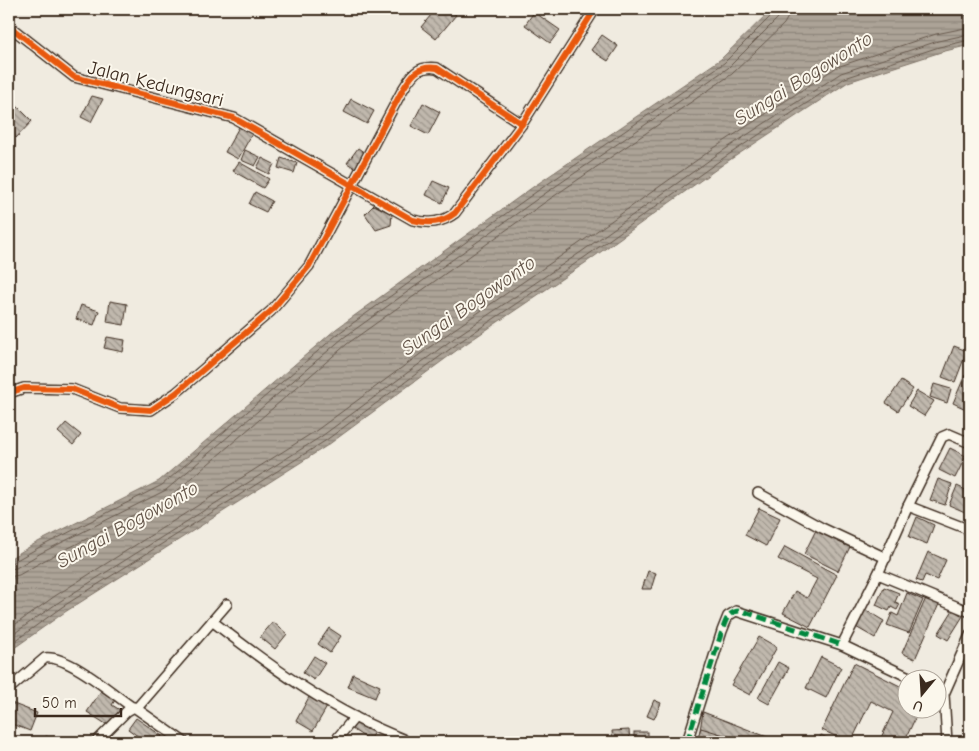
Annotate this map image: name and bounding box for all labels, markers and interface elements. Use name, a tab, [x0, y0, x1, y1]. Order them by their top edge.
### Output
water label: Sungai Bogowonto	[730, 27, 877, 130]
street label: Jalan Kedungsari	[86, 56, 226, 111]
water label: Sungai Bogowonto	[397, 251, 540, 360]
water label: Sungai Bogowonto	[52, 476, 202, 573]
north arrow	[896, 668, 946, 718]
scale bar	[35, 686, 121, 718]
text: 50 m	[42, 694, 77, 712]
text: U	[911, 696, 925, 715]

